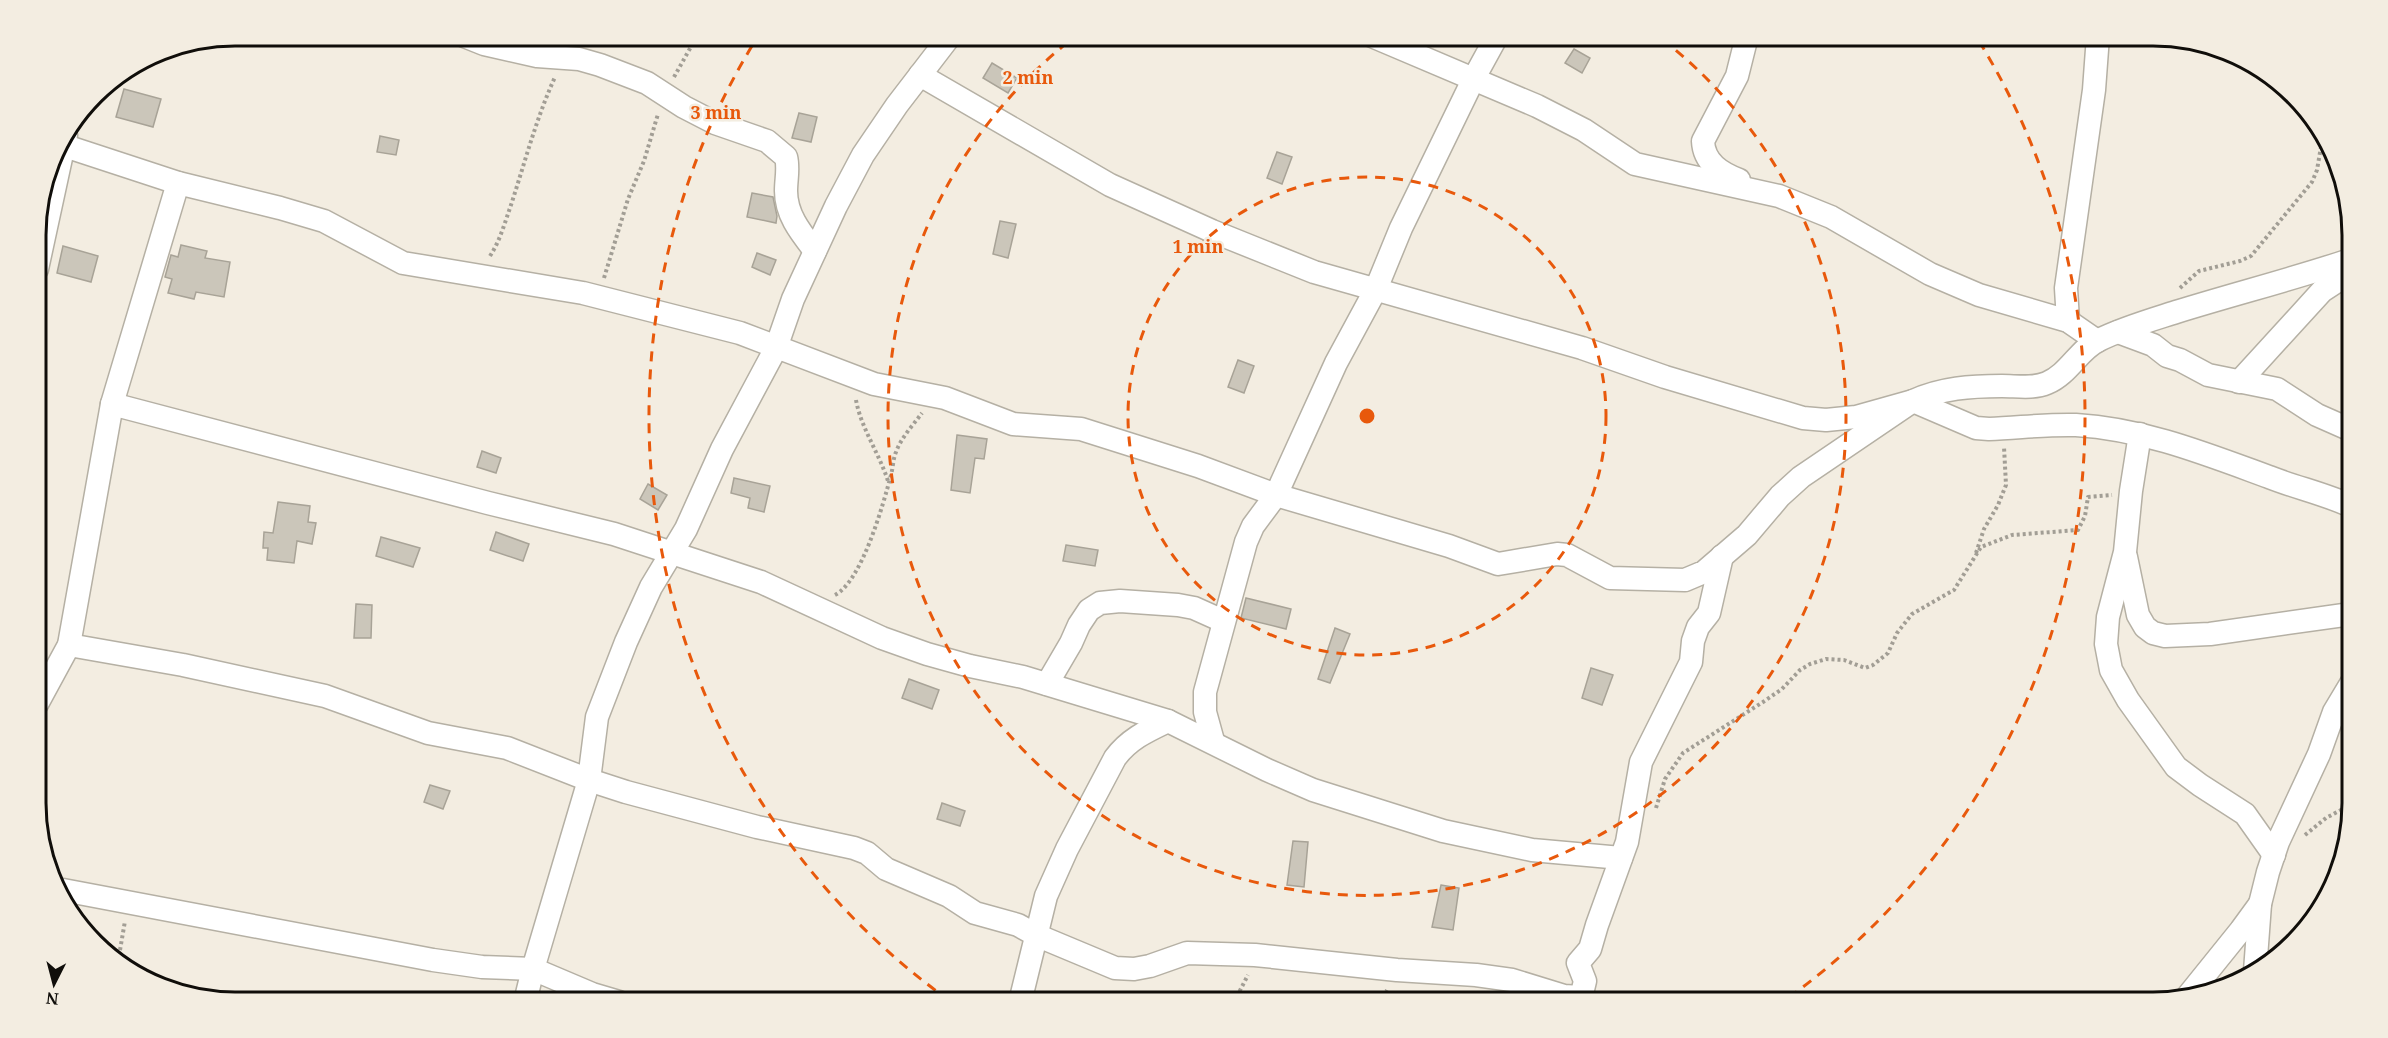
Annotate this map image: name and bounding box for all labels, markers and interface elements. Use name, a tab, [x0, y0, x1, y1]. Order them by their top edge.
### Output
text: 2 min	[1003, 65, 1053, 89]
text: 3 min	[691, 100, 741, 124]
text: 1 min	[1173, 234, 1223, 258]
centre of rings	[1357, 406, 1377, 426]
north arrow	[24, 954, 84, 1014]
text: N	[45, 987, 60, 1011]

